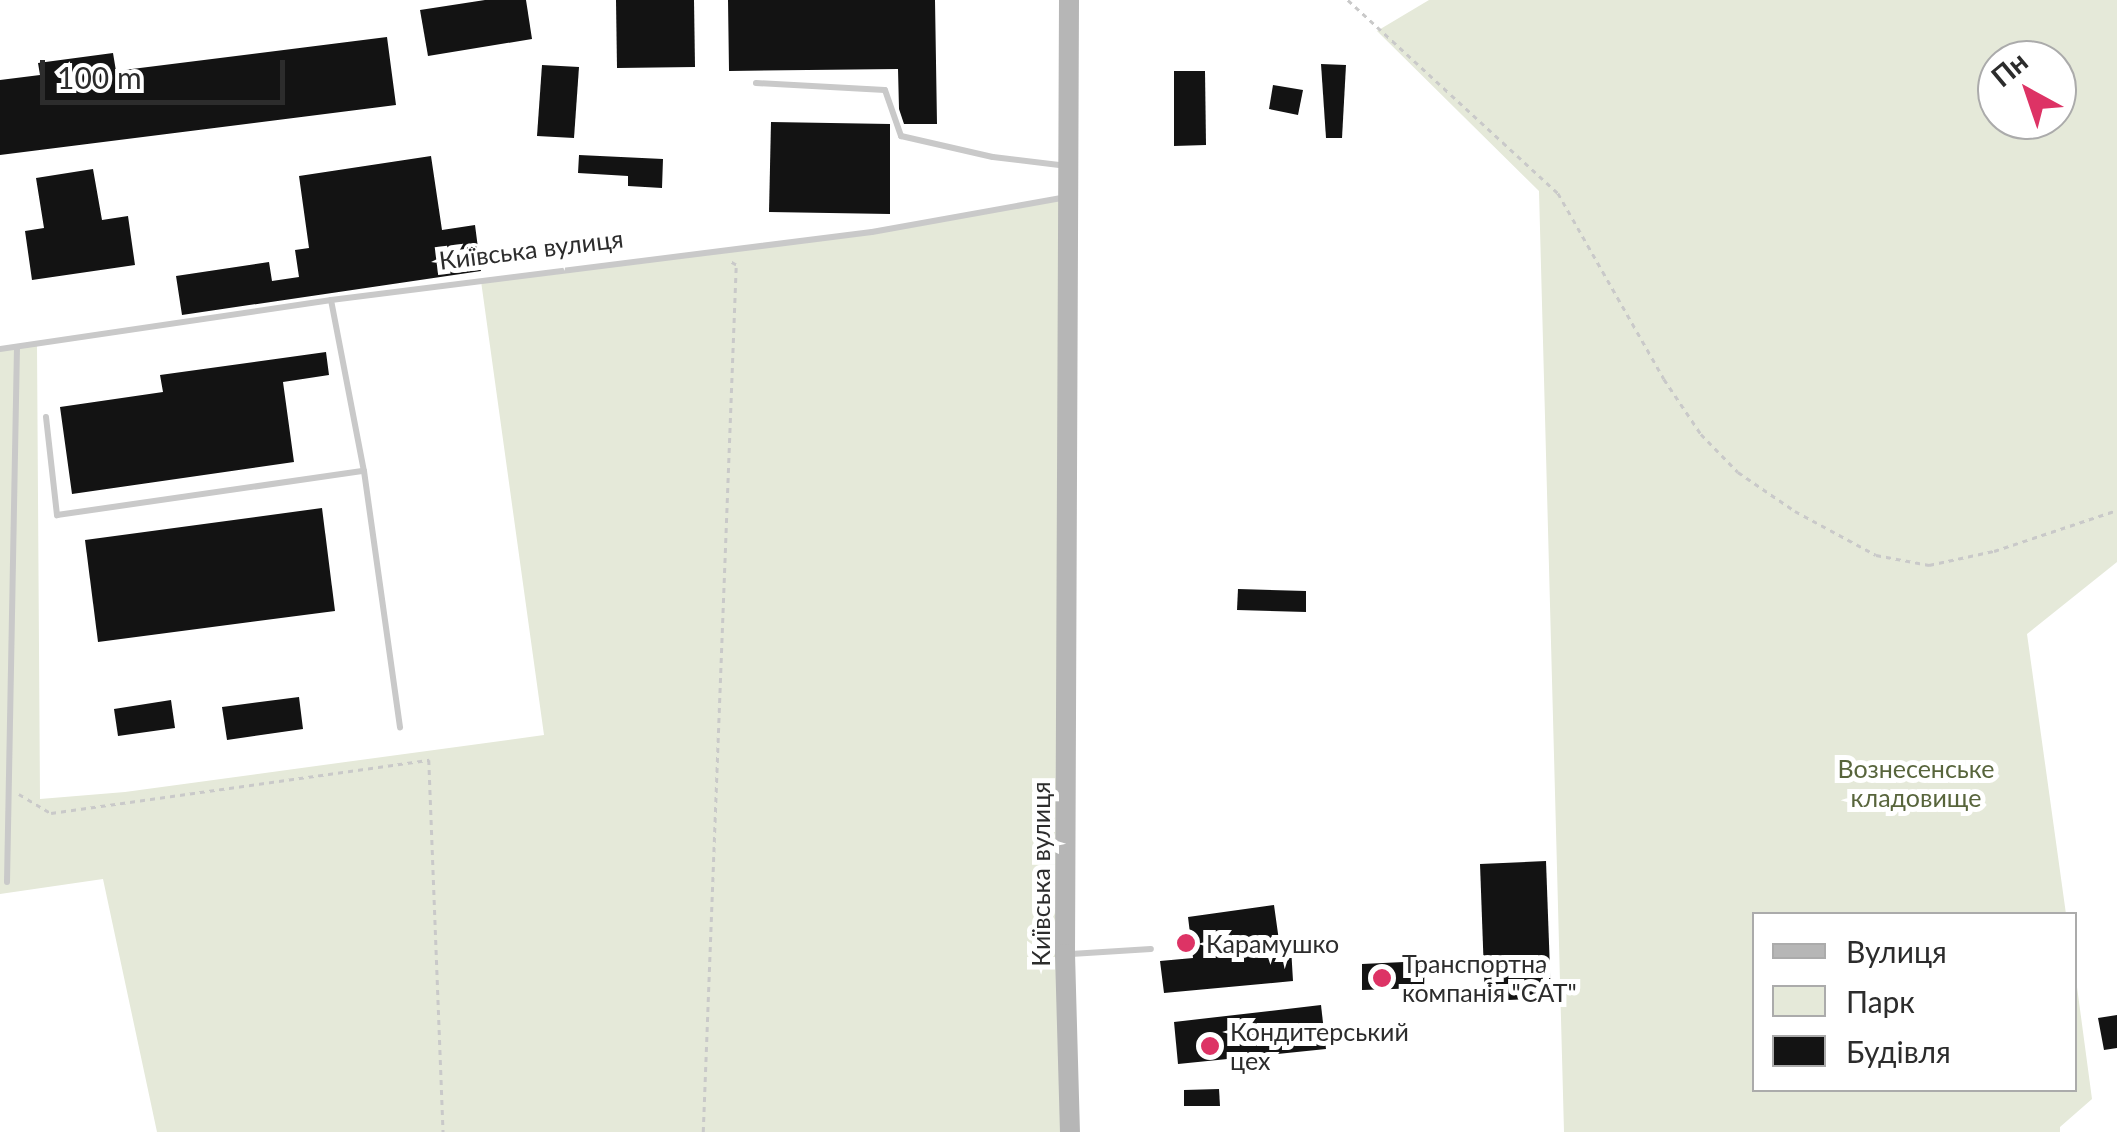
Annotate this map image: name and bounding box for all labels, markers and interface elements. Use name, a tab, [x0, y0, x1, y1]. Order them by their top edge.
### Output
scale bar	[45, 40, 290, 102]
north arrow	[1977, 40, 2077, 140]
text: Пн	[1984, 44, 2034, 93]
text: 100 m	[57, 59, 142, 95]
street label: Київська вулиця	[437, 223, 625, 275]
park label: Вознесенське кладовище	[1838, 754, 1994, 813]
street label: Київська вулиця	[1025, 781, 1055, 967]
legend	[1752, 912, 2077, 1092]
place label: Карамушко	[1206, 928, 1339, 958]
marker: Карамушко	[1175, 932, 1197, 954]
text: Вулиця	[1846, 933, 1947, 969]
place label: Транспортна компанія "САТ"	[1402, 949, 1577, 1008]
marker: Транспортна компанія "САТ"	[1371, 967, 1393, 989]
text: Парк	[1846, 983, 1915, 1019]
place label: Кондитерський цех	[1230, 1017, 1409, 1076]
text: Будівля	[1846, 1033, 1951, 1069]
marker: Кондитерський цех	[1199, 1035, 1221, 1057]

